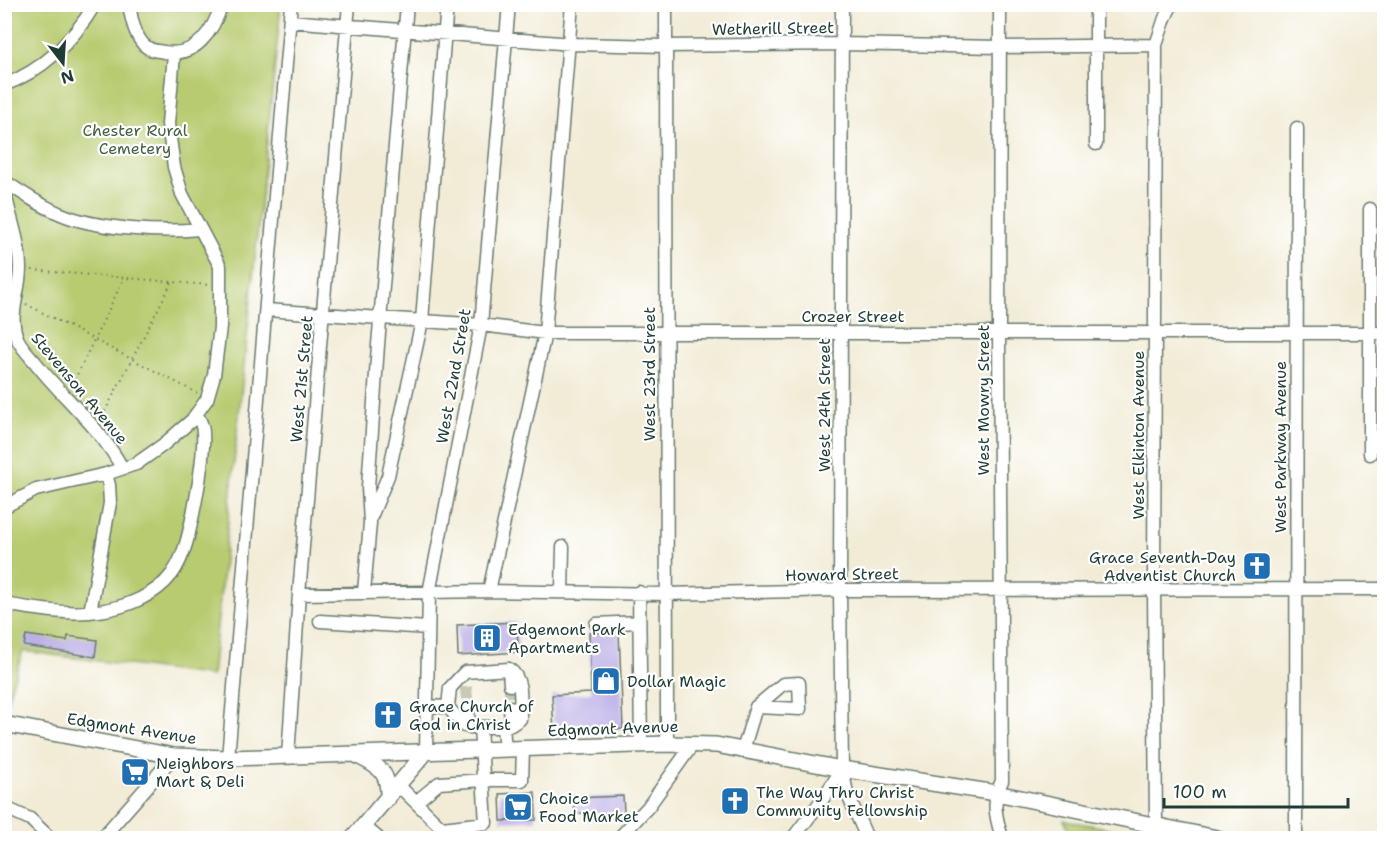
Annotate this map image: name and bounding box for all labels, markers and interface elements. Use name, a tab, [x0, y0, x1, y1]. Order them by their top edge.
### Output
street label: Wetherill Street	[712, 17, 834, 40]
north arrow	[33, 33, 93, 93]
text: N	[58, 65, 76, 89]
park label: Chester Rural Cemetery	[82, 120, 188, 159]
street label: Crozer Street	[801, 306, 905, 327]
street label: West 22nd Street	[431, 307, 476, 445]
street label: West 23rd Street	[639, 307, 660, 441]
street label: West 21st Street	[285, 315, 318, 443]
street label: West Mowry Street	[973, 324, 994, 476]
street label: Stevenson Avenue	[27, 328, 133, 449]
street label: West 24th Street	[814, 338, 835, 472]
street label: West Elkinton Avenue	[1128, 351, 1149, 519]
street label: West Parkway Avenue	[1270, 361, 1291, 533]
place label: Grace Seventh-Day Adventist Church	[1089, 547, 1236, 586]
church icon: Grace Seventh-Day Adventist Church	[1241, 550, 1273, 582]
street label: Howard Street	[785, 563, 899, 586]
place label: Edgemont Park Apartments	[508, 619, 626, 658]
building icon: Edgemont Park Apartments	[471, 622, 503, 654]
shop icon: Dollar Magic	[590, 665, 622, 697]
place label: Dollar Magic	[627, 671, 726, 692]
place label: Grace Church of God in Christ	[409, 696, 535, 735]
church icon: Grace Church of God in Christ	[372, 699, 404, 731]
street label: Edgmont Avenue	[66, 708, 198, 749]
street label: Edgmont Avenue	[547, 716, 679, 741]
place label: Neighbors Mart & Deli	[156, 753, 245, 792]
supermarket icon: Neighbors Mart & Deli	[119, 756, 151, 788]
scale bar	[1164, 771, 1348, 809]
text: 100 m	[1173, 780, 1227, 804]
place label: The Way Thru Christ Community Fellowship	[756, 782, 928, 821]
church icon: The Way Thru Christ Community Fellowship	[719, 785, 751, 817]
place label: Choice Food Market	[539, 788, 639, 827]
supermarket icon: Choice Food Market	[502, 791, 534, 823]

